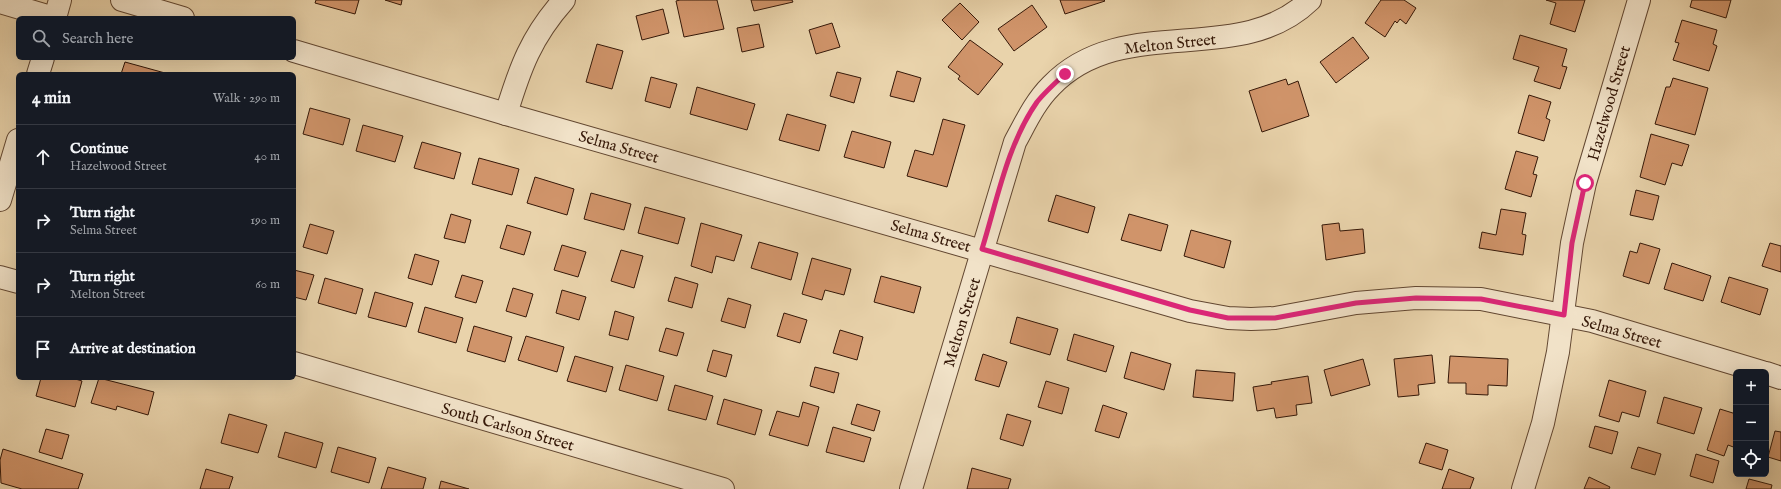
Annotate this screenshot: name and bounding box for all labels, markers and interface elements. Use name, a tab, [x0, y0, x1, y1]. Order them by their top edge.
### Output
search box	[16, 16, 296, 60]
icon: search	[30, 27, 52, 49]
text: Search here	[62, 29, 133, 48]
street label: Melton Street	[1123, 30, 1218, 60]
street label: Hazelwood Street	[1584, 43, 1636, 163]
route end	[1056, 65, 1074, 83]
text: 4 min	[32, 88, 71, 109]
text: Walk · 290 m	[213, 90, 280, 107]
street label: Selma Street	[576, 127, 661, 169]
text: Continue	[70, 139, 128, 158]
icon: ahead	[32, 146, 54, 168]
text: 40 m	[254, 148, 280, 165]
text: Hazelwood Street	[70, 158, 167, 175]
route start	[1576, 174, 1594, 192]
text: Turn right	[70, 203, 135, 222]
icon: right	[32, 210, 54, 232]
text: 190 m	[250, 212, 280, 229]
street label: Selma Street	[888, 216, 973, 258]
text: Selma Street	[70, 222, 137, 239]
text: Turn right	[70, 267, 135, 286]
icon: right	[32, 274, 54, 296]
street label: Melton Street	[940, 275, 986, 370]
text: 60 m	[255, 276, 280, 293]
text: Melton Street	[70, 286, 145, 303]
street label: Selma Street	[1579, 312, 1664, 354]
icon: arrive	[32, 338, 54, 360]
text: Arrive at destination	[70, 339, 196, 358]
map controls	[1733, 369, 1769, 477]
button: +	[1733, 369, 1769, 405]
street label: South Carlson Street	[439, 399, 577, 457]
button: −	[1733, 405, 1769, 441]
button: locate	[1733, 441, 1769, 477]

